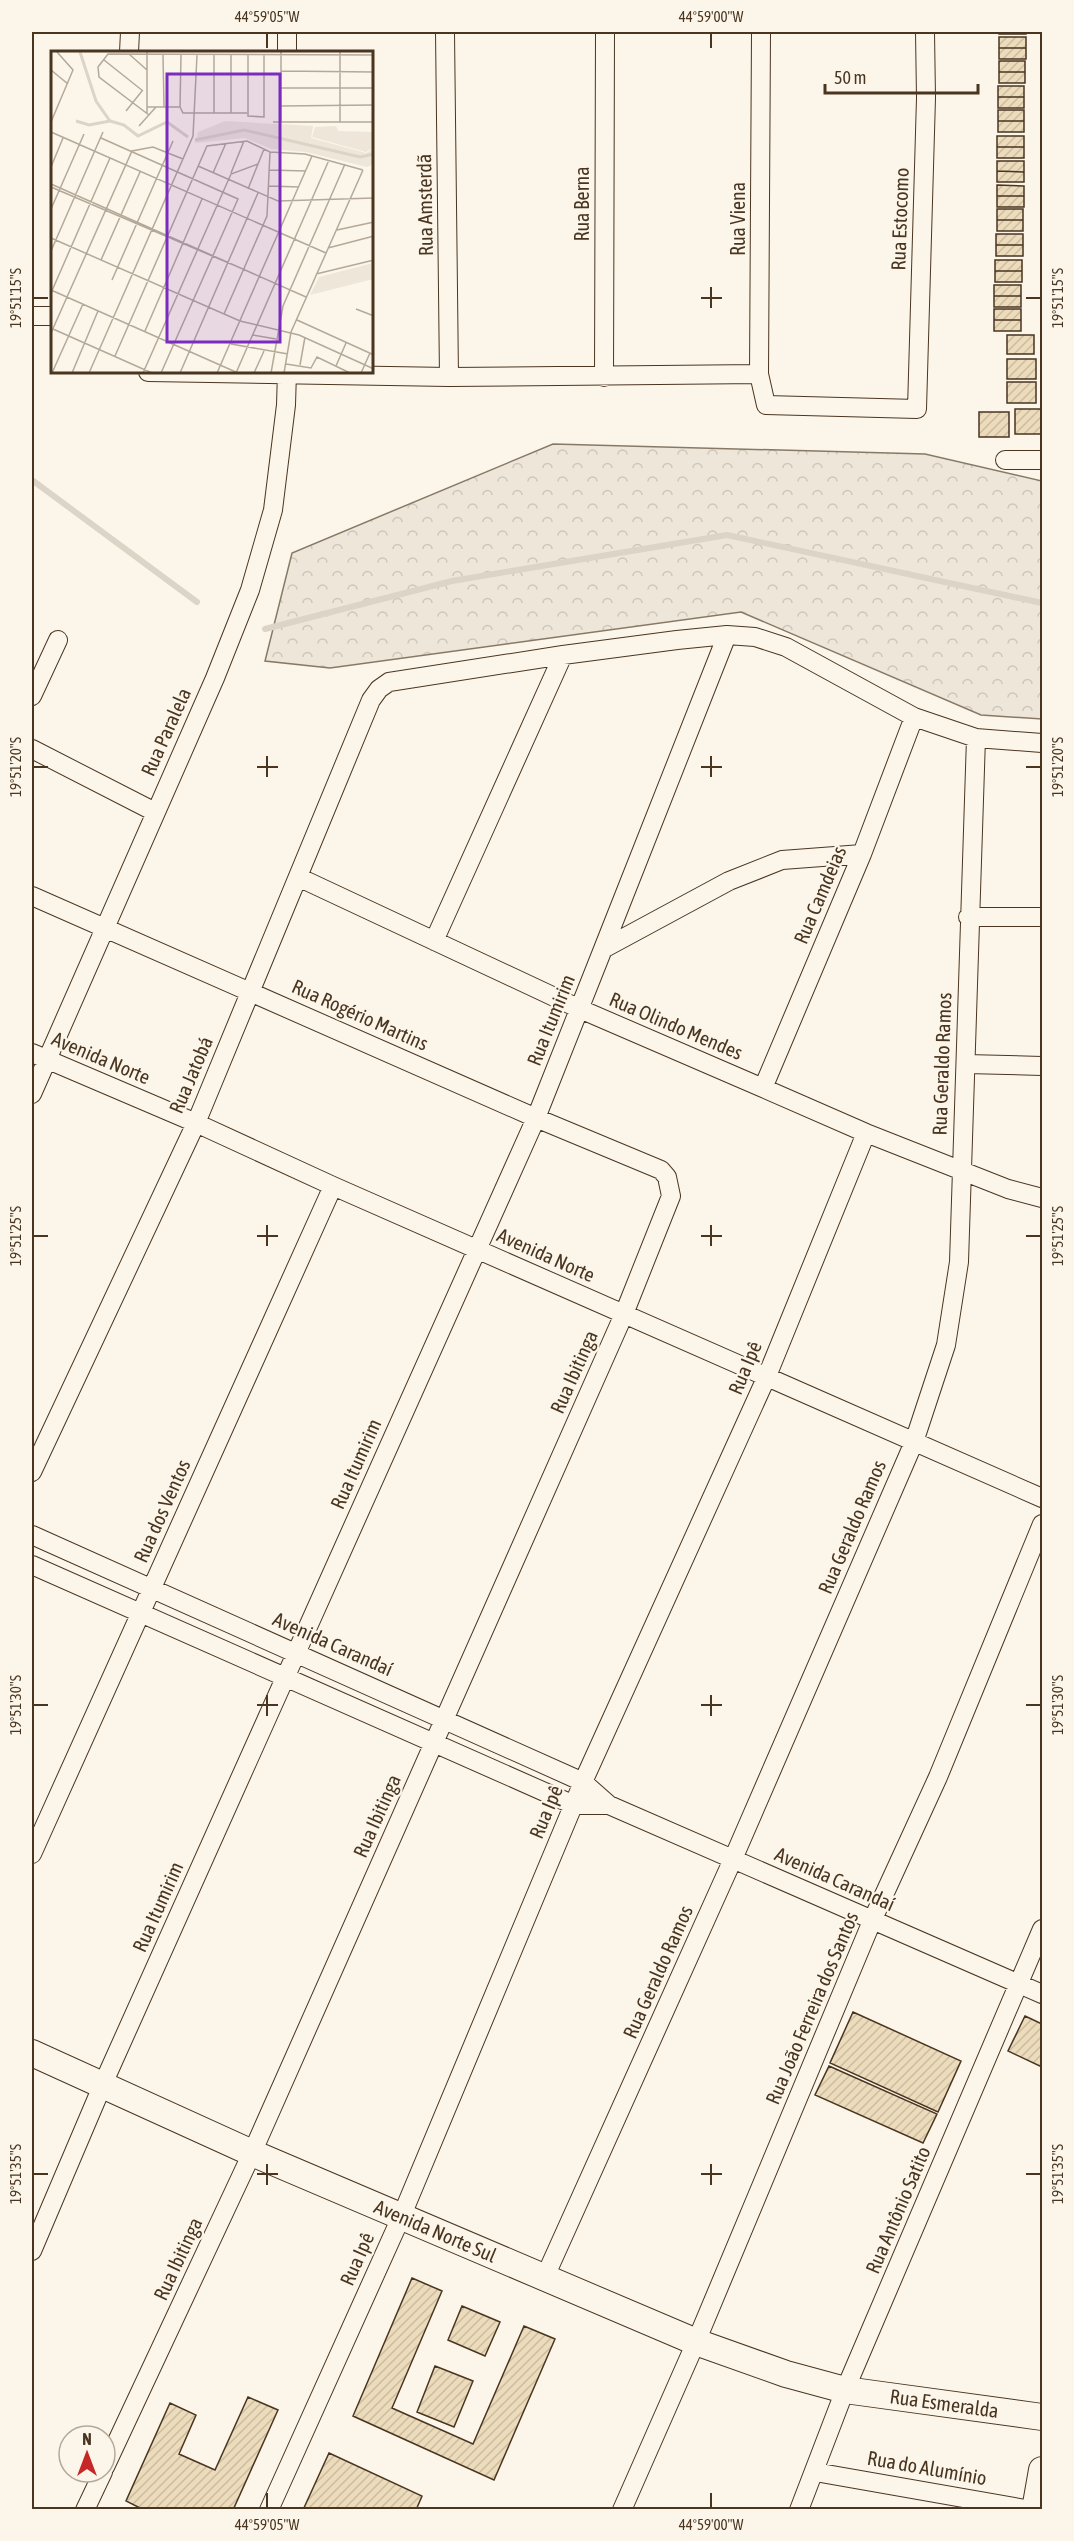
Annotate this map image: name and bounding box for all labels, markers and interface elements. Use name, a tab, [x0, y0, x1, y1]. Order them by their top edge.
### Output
text: 44°59'05"W	[235, 8, 299, 25]
text: 44°59'00"W	[679, 8, 743, 25]
inset map	[51, 51, 374, 374]
scale bar	[825, 57, 978, 95]
text: 50 m	[834, 67, 866, 88]
street label: Rua Amsterdã	[412, 154, 437, 256]
street label: Rua Berna	[570, 166, 593, 242]
street label: Rua Estocomo	[886, 167, 913, 271]
street label: Rua Viena	[726, 182, 749, 256]
text: 19°51'15"S	[7, 268, 24, 328]
text: 19°51'15"S	[1049, 268, 1066, 328]
street label: Rua Paralela	[136, 684, 195, 779]
text: 19°51'20"S	[7, 737, 24, 797]
text: 19°51'20"S	[1049, 737, 1066, 797]
street label: Rua Camdeias	[789, 842, 850, 947]
street label: Rua Itumirim	[522, 971, 579, 1069]
street label: Rua Rogério Martins	[289, 974, 432, 1055]
street label: Rua Olindo Mendes	[606, 987, 746, 1064]
street label: Rua Geraldo Ramos	[928, 992, 955, 1136]
street label: Avenida Norte	[49, 1027, 154, 1088]
street label: Rua Jatobá	[164, 1033, 217, 1117]
text: 19°51'25"S	[7, 1206, 24, 1266]
text: 19°51'25"S	[1049, 1206, 1066, 1266]
street label: Avenida Norte	[494, 1223, 599, 1286]
street label: Rua Ibitinga	[545, 1327, 602, 1417]
street label: Rua Ipê	[723, 1338, 766, 1398]
street label: Rua Itumirim	[325, 1415, 386, 1512]
street label: Rua dos Ventos	[129, 1456, 194, 1566]
street label: Rua Geraldo Ramos	[813, 1456, 890, 1597]
street label: Avenida Carandaí	[270, 1607, 397, 1680]
text: 19°51'30"S	[7, 1675, 24, 1735]
text: 19°51'30"S	[1049, 1675, 1066, 1735]
street label: Rua Ibitinga	[348, 1771, 405, 1861]
street label: Rua Ipê	[524, 1782, 567, 1842]
street label: Avenida Carandaí	[772, 1842, 899, 1915]
street label: Rua Itumirim	[127, 1858, 188, 1955]
street label: Rua Geraldo Ramos	[618, 1902, 697, 2042]
street label: Rua João Ferreira dos Santos	[761, 1908, 863, 2107]
street label: Rua Antônio Satito	[860, 2143, 935, 2277]
text: 19°51'35"S	[7, 2144, 24, 2204]
text: 19°51'35"S	[1049, 2144, 1066, 2204]
street label: Avenida Norte Sul	[371, 2194, 501, 2267]
street label: Rua Ibitinga	[148, 2214, 207, 2304]
street label: Rua Ipê	[335, 2229, 378, 2289]
street label: Rua Esmeralda	[888, 2384, 1000, 2422]
north arrow	[57, 2424, 117, 2484]
text: N	[82, 2430, 92, 2448]
street label: Rua do Alumínio	[866, 2446, 989, 2489]
text: 44°59'05"W	[235, 2516, 299, 2533]
text: 44°59'00"W	[679, 2516, 743, 2533]

